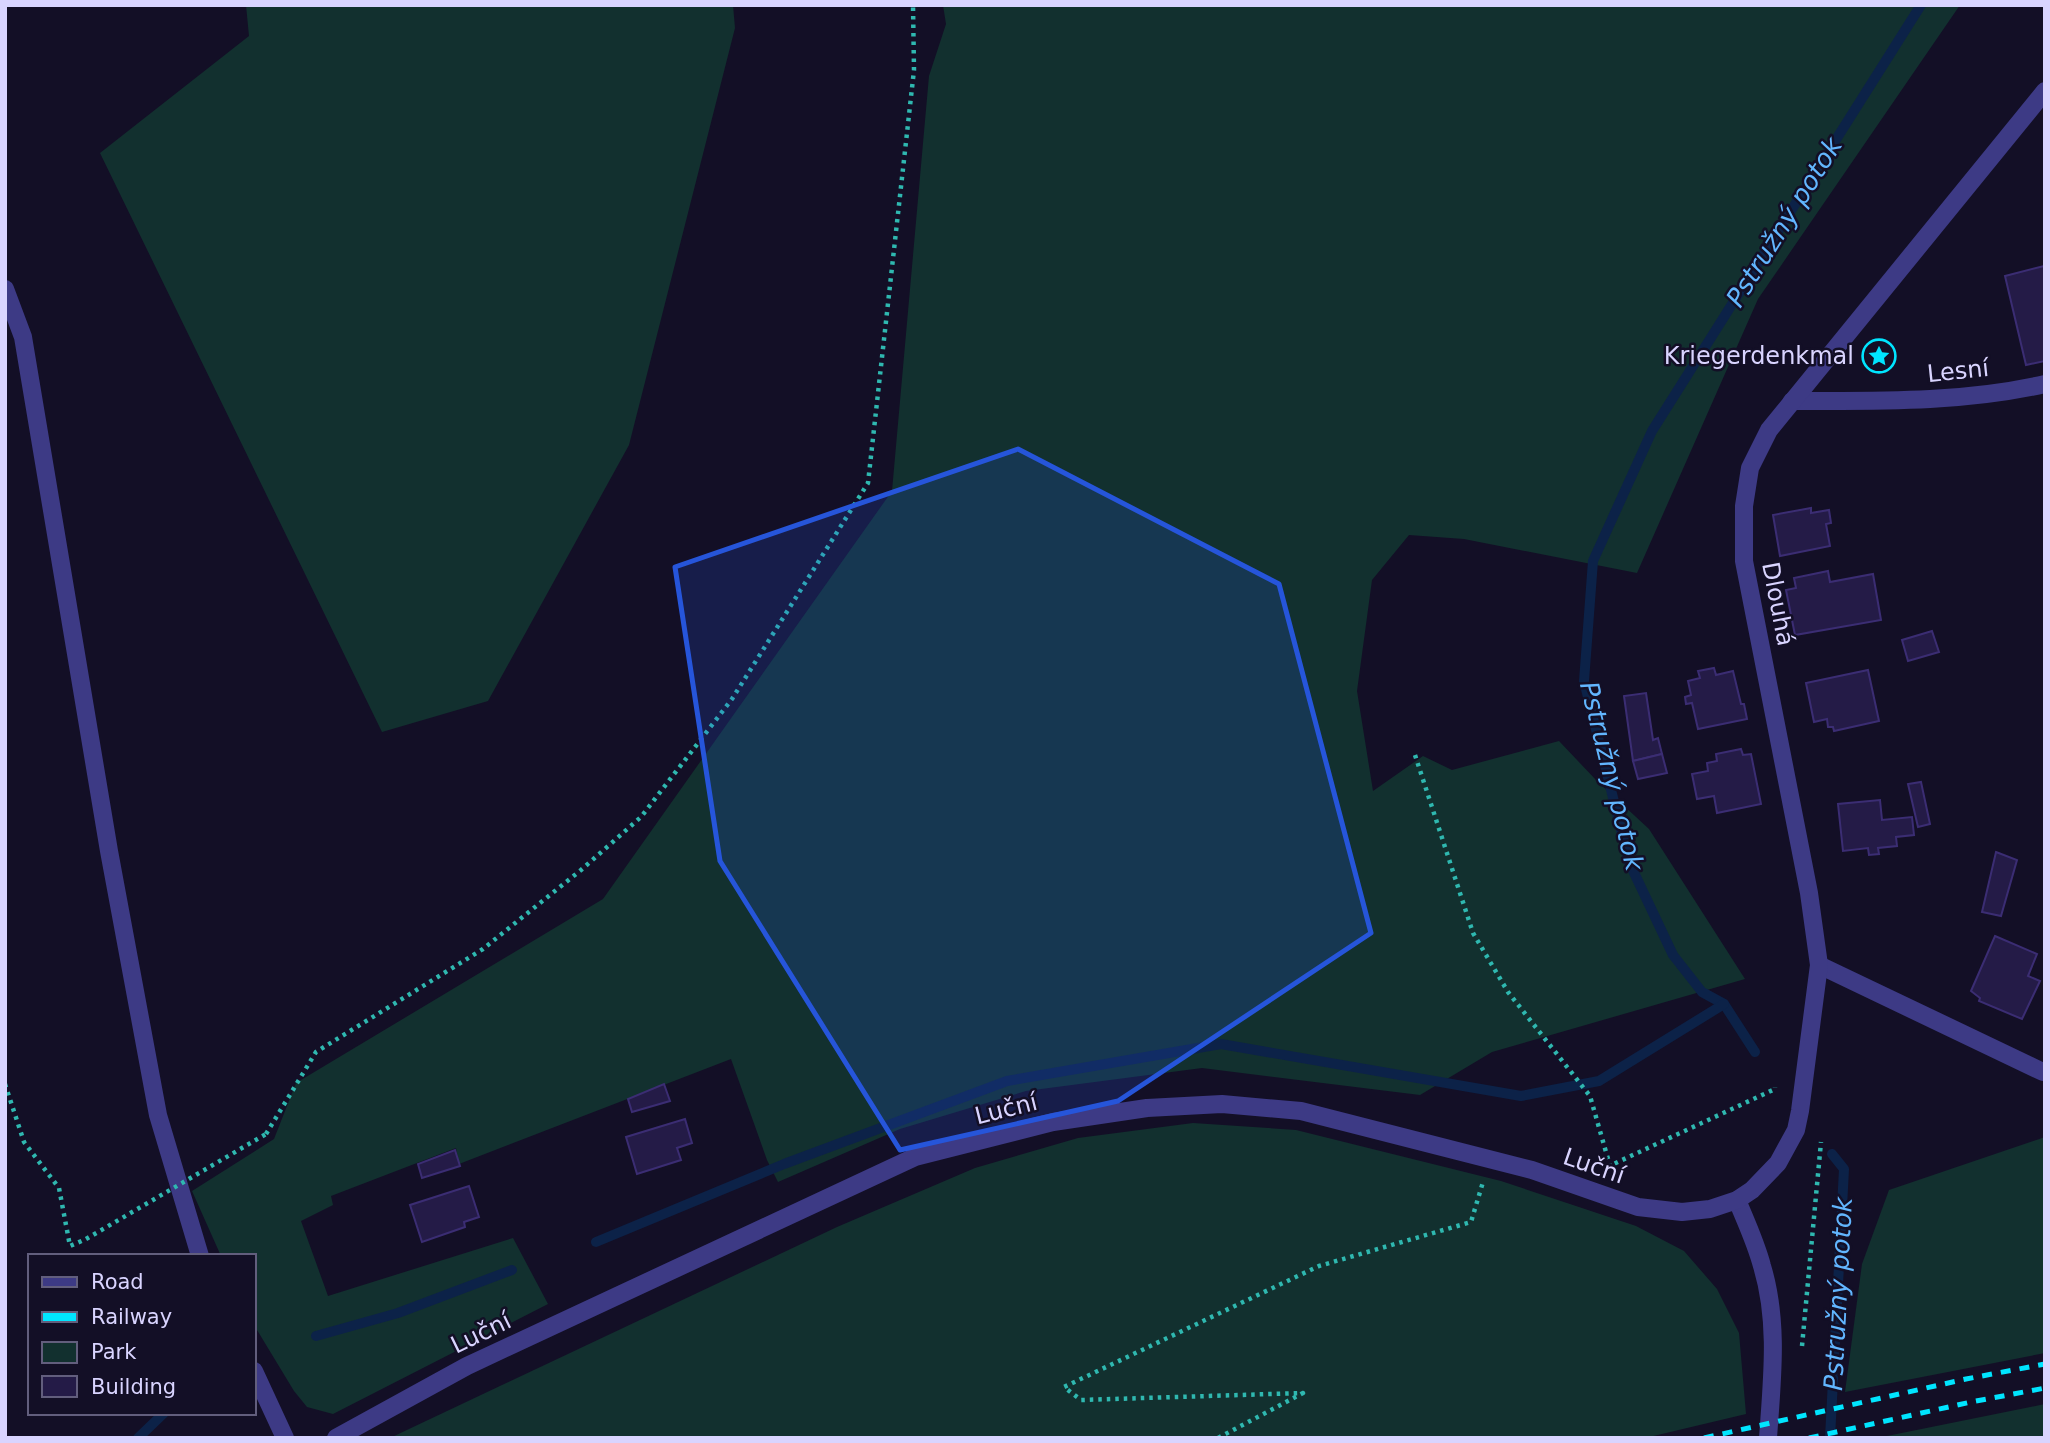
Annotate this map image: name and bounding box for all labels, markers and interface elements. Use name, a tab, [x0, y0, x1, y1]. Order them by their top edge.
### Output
water label: Pstružný potok	[1720, 131, 1849, 312]
place icon: Kriegerdenkmal	[1860, 337, 1898, 375]
place label: Kriegerdenkmal	[1664, 342, 1854, 370]
street label: Lesní	[1926, 354, 1992, 388]
street label: Dlouhá	[1756, 560, 1800, 648]
water label: Pstružný potok	[1574, 678, 1650, 875]
street label: Luční	[972, 1087, 1041, 1130]
street label: Luční	[1560, 1142, 1630, 1190]
water label: Pstružný potok	[1818, 1195, 1858, 1392]
legend	[28, 1254, 256, 1415]
text: Road	[91, 1270, 144, 1294]
text: Railway	[91, 1305, 172, 1329]
street label: Luční	[446, 1306, 517, 1359]
text: Park	[91, 1340, 137, 1364]
text: Building	[91, 1375, 176, 1399]

